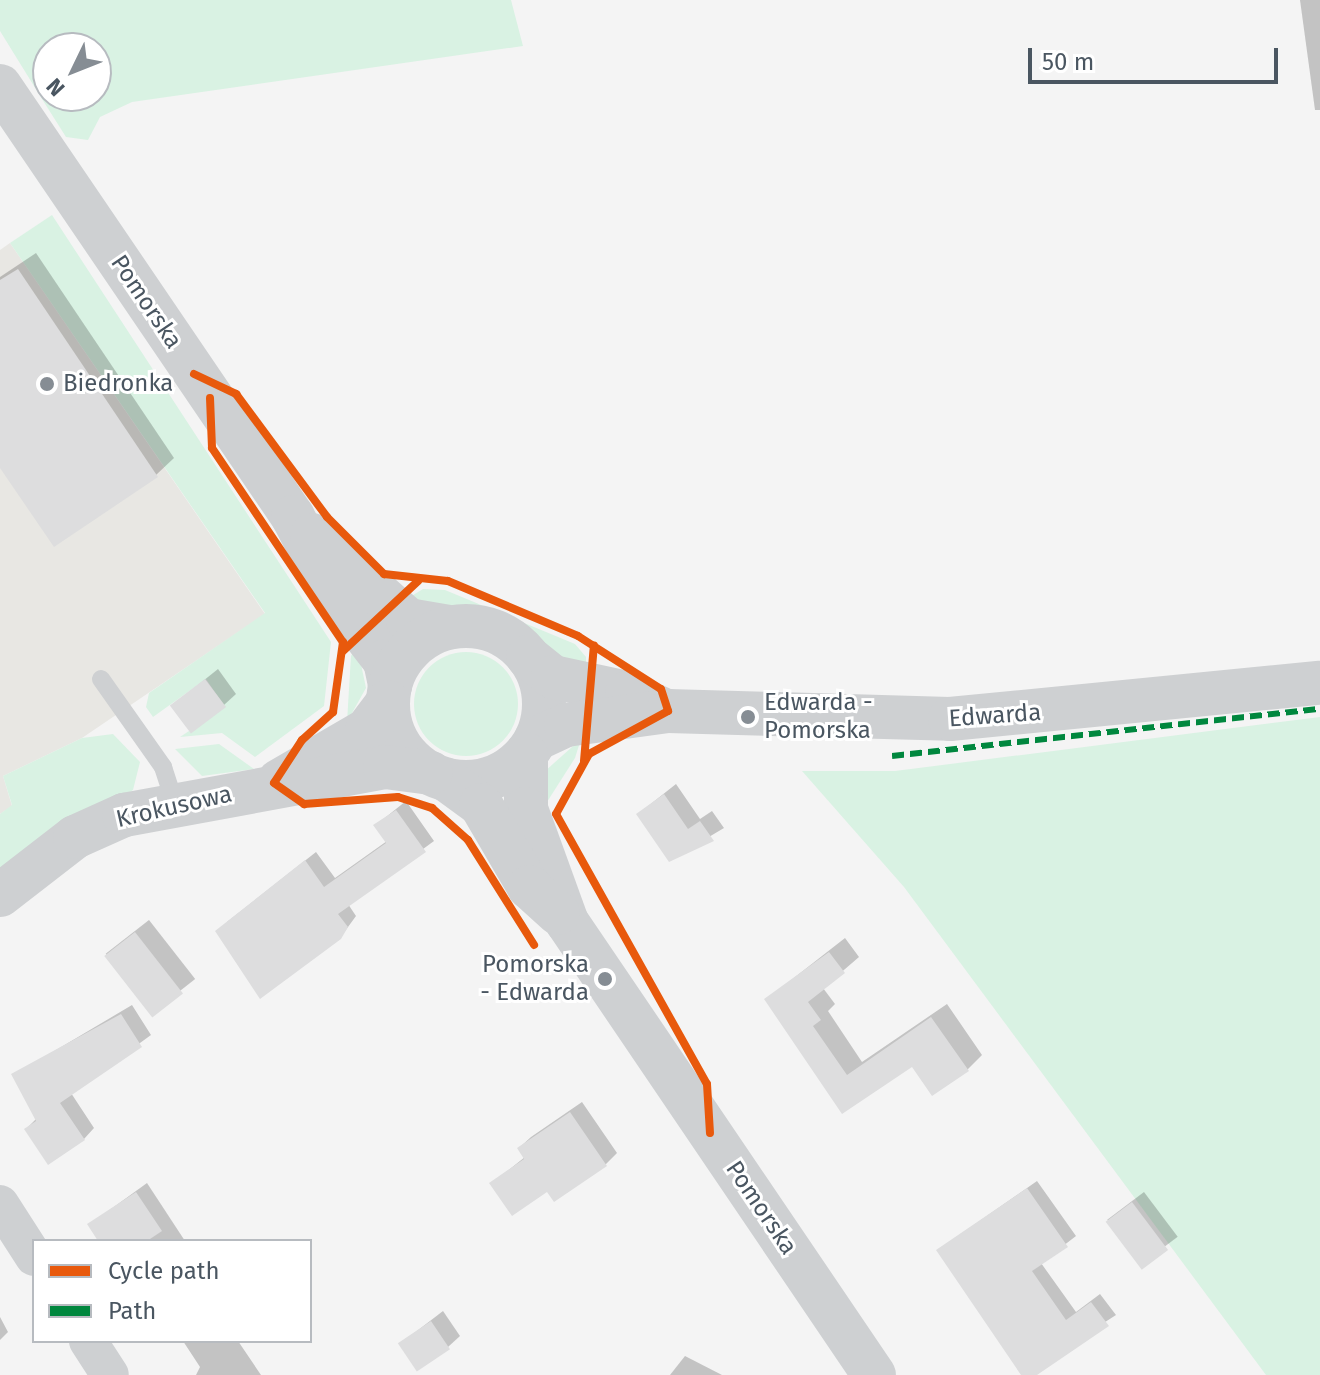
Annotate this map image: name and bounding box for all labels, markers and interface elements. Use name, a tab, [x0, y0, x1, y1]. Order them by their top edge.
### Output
north arrow	[32, 32, 112, 112]
scale bar	[1032, 32, 1282, 82]
text: 50 m	[1042, 48, 1094, 76]
text: N	[41, 73, 70, 102]
street label: Pomorska	[104, 250, 188, 354]
place label: Biedronka	[63, 370, 173, 398]
marker: Biedronka	[38, 375, 56, 393]
place label: Edwarda - Pomorska	[764, 689, 873, 745]
street label: Edwarda	[948, 698, 1042, 734]
marker: Edwarda - Pomorska	[739, 708, 757, 726]
street label: Krokusowa	[113, 780, 235, 834]
place label: Pomorska - Edwarda	[480, 951, 589, 1007]
marker: Pomorska - Edwarda	[596, 970, 614, 988]
street label: Pomorska	[719, 1156, 803, 1260]
legend	[32, 1239, 312, 1343]
text: Cycle path	[108, 1257, 220, 1285]
text: Path	[108, 1297, 156, 1325]

